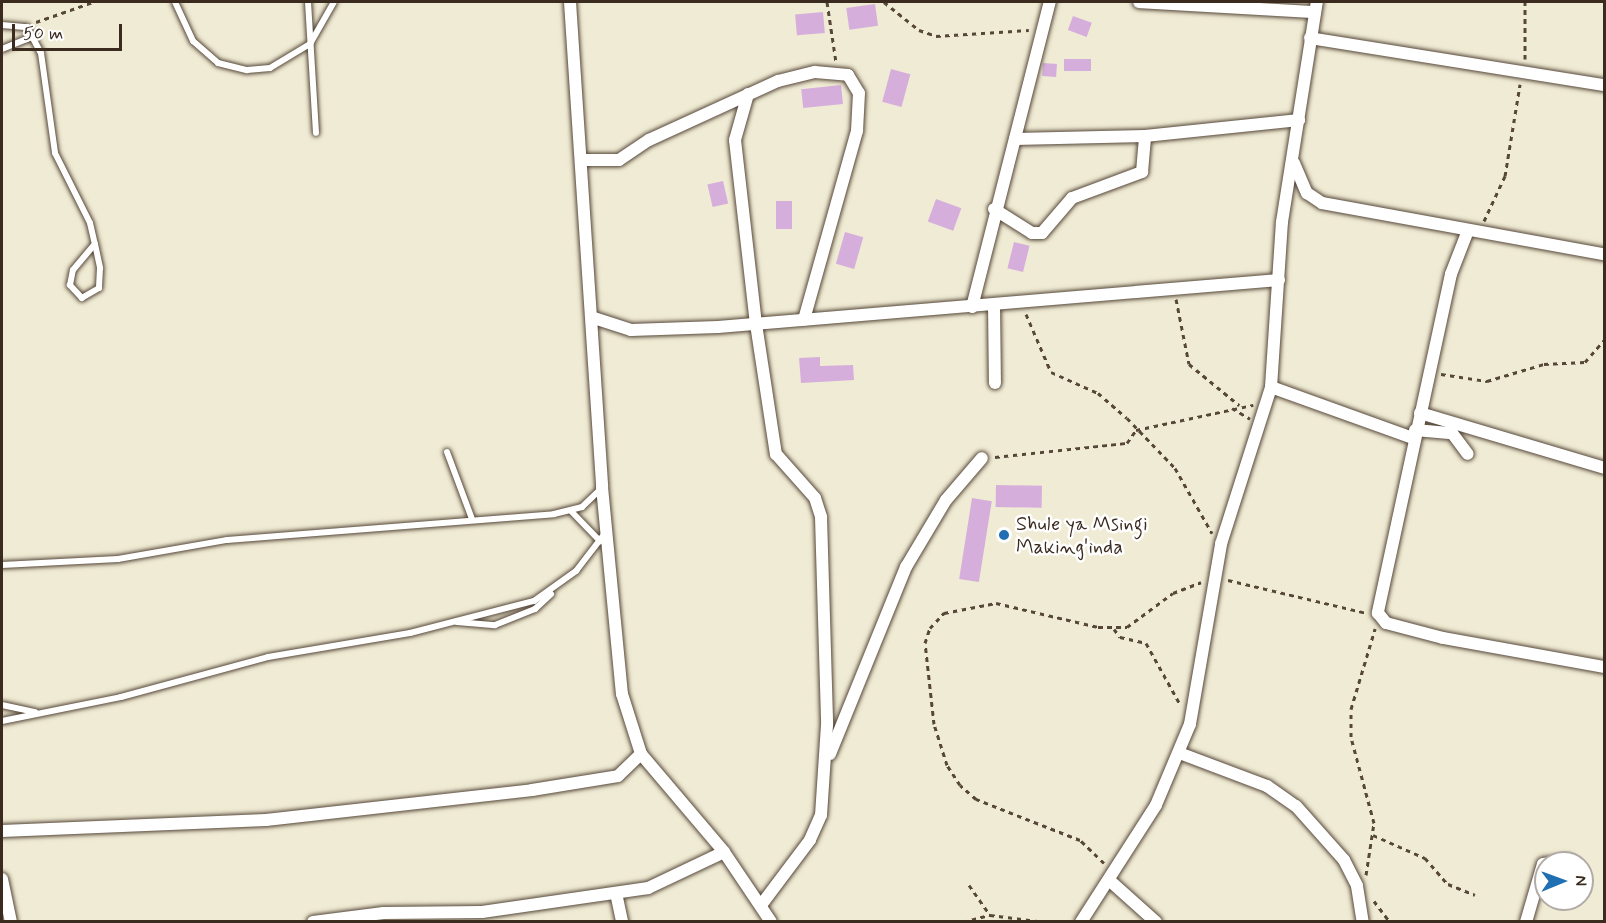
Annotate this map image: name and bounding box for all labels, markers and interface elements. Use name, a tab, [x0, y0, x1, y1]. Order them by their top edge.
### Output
scale bar	[15, 12, 124, 50]
text: 50 m	[23, 22, 63, 46]
place label: Shule ya Msingi Making'inda	[1016, 512, 1151, 559]
marker: Shule ya Msingi Making'inda	[997, 528, 1011, 542]
north arrow	[1534, 851, 1594, 911]
text: N	[1570, 875, 1591, 886]

